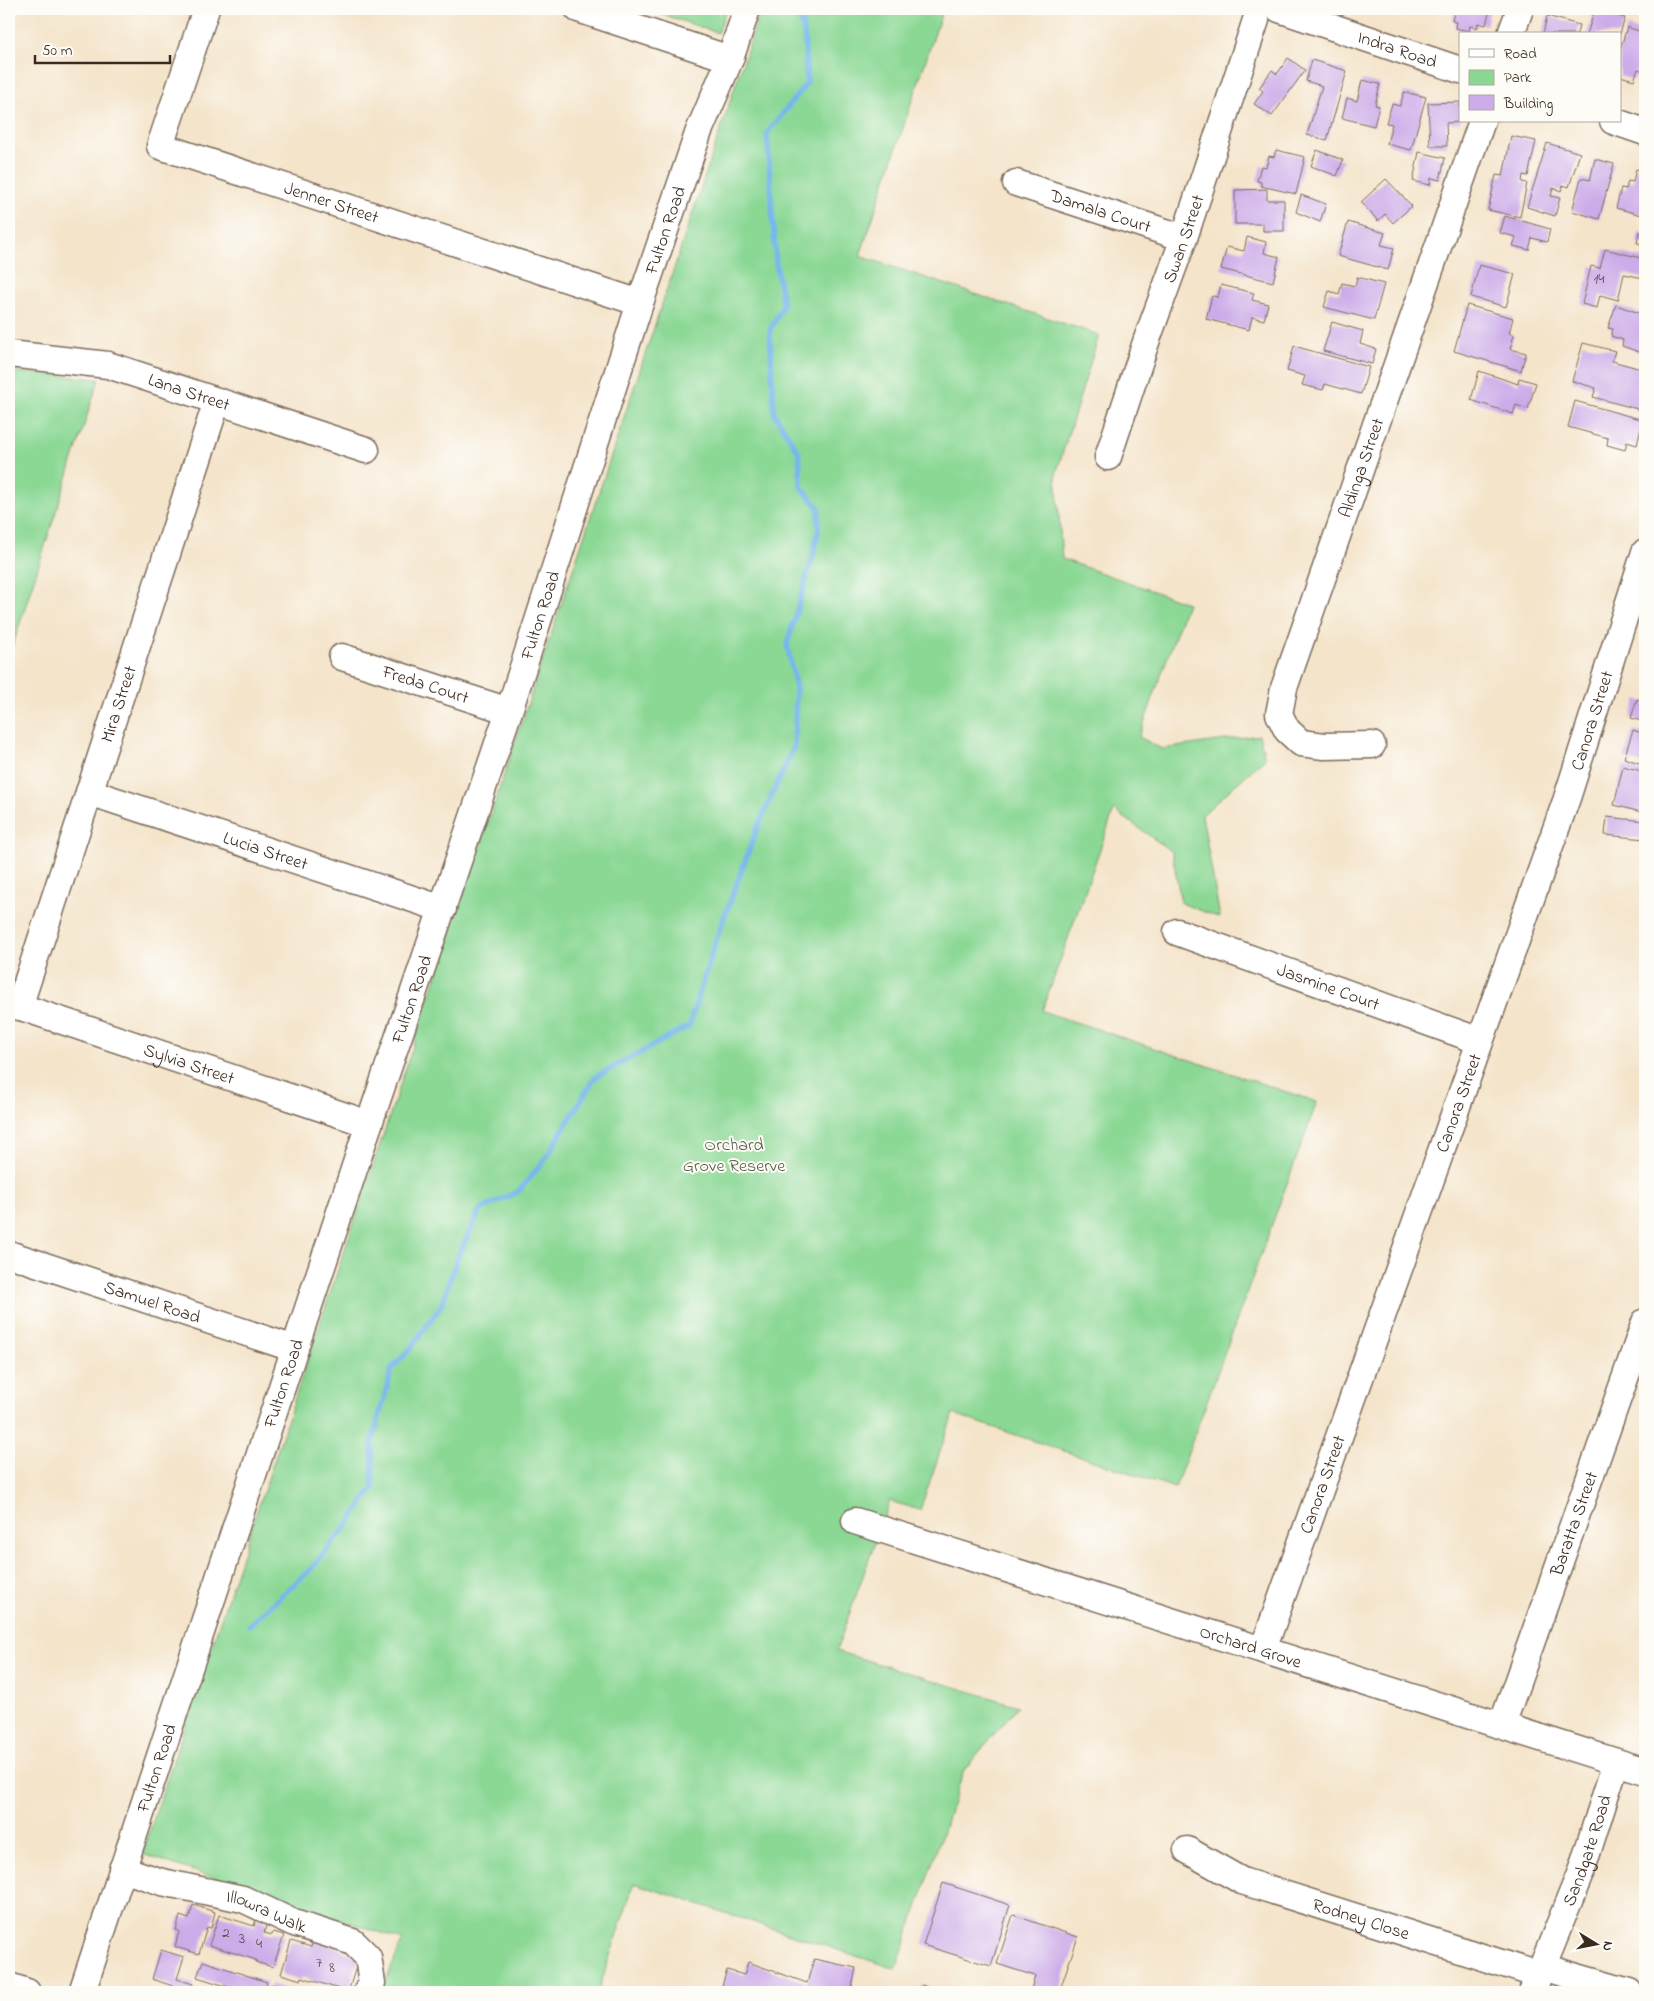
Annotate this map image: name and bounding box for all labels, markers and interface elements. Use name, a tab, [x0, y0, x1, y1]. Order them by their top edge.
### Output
street label: Indra Road	[1354, 25, 1440, 76]
scale bar	[35, 32, 170, 64]
legend	[1459, 32, 1622, 122]
text: 50 m	[42, 40, 73, 62]
text: Road	[1504, 43, 1537, 65]
text: Park	[1504, 67, 1532, 89]
text: Building	[1503, 93, 1553, 116]
street label: Jenner Street	[280, 176, 382, 232]
street label: Fulton Road	[639, 183, 694, 279]
street label: Damala Court	[1045, 184, 1154, 241]
street label: Swan Street	[1158, 192, 1212, 287]
house number: 14	[1594, 268, 1604, 290]
street label: Lana Street	[144, 368, 233, 419]
street label: Aldinga Street	[1333, 415, 1392, 522]
street label: Fulton Road	[515, 568, 568, 664]
street label: Freda Court	[378, 660, 472, 712]
street label: Mira Street	[95, 663, 145, 746]
street label: Canora Street	[1566, 668, 1621, 774]
street label: Lucia Street	[219, 826, 311, 878]
street label: Fulton Road	[386, 952, 440, 1048]
street label: Jasmine Court	[1273, 958, 1383, 1019]
street label: Sylvia Street	[140, 1038, 237, 1093]
street label: Canora Street	[1431, 1051, 1490, 1156]
park label: Orchard Grove Reserve	[683, 1133, 786, 1180]
street label: Samuel Road	[100, 1275, 203, 1332]
street label: Fulton Road	[258, 1336, 312, 1433]
street label: Canora Street	[1294, 1432, 1354, 1538]
street label: Baratta Street	[1545, 1468, 1606, 1581]
street label: Orchard Grove	[1196, 1620, 1305, 1677]
street label: Fulton Road	[131, 1721, 185, 1817]
street label: Sandgate Road	[1557, 1792, 1620, 1911]
street label: Illowra Walk	[223, 1885, 310, 1941]
street label: Rodney Close	[1309, 1893, 1413, 1948]
north arrow	[1572, 1918, 1622, 1968]
house number: 2	[222, 1922, 230, 1944]
house number: 3	[239, 1928, 245, 1950]
house number: 4	[256, 1933, 262, 1955]
text: N	[1596, 1940, 1618, 1952]
house number: 7	[316, 1952, 322, 1974]
house number: 8	[329, 1957, 335, 1979]

